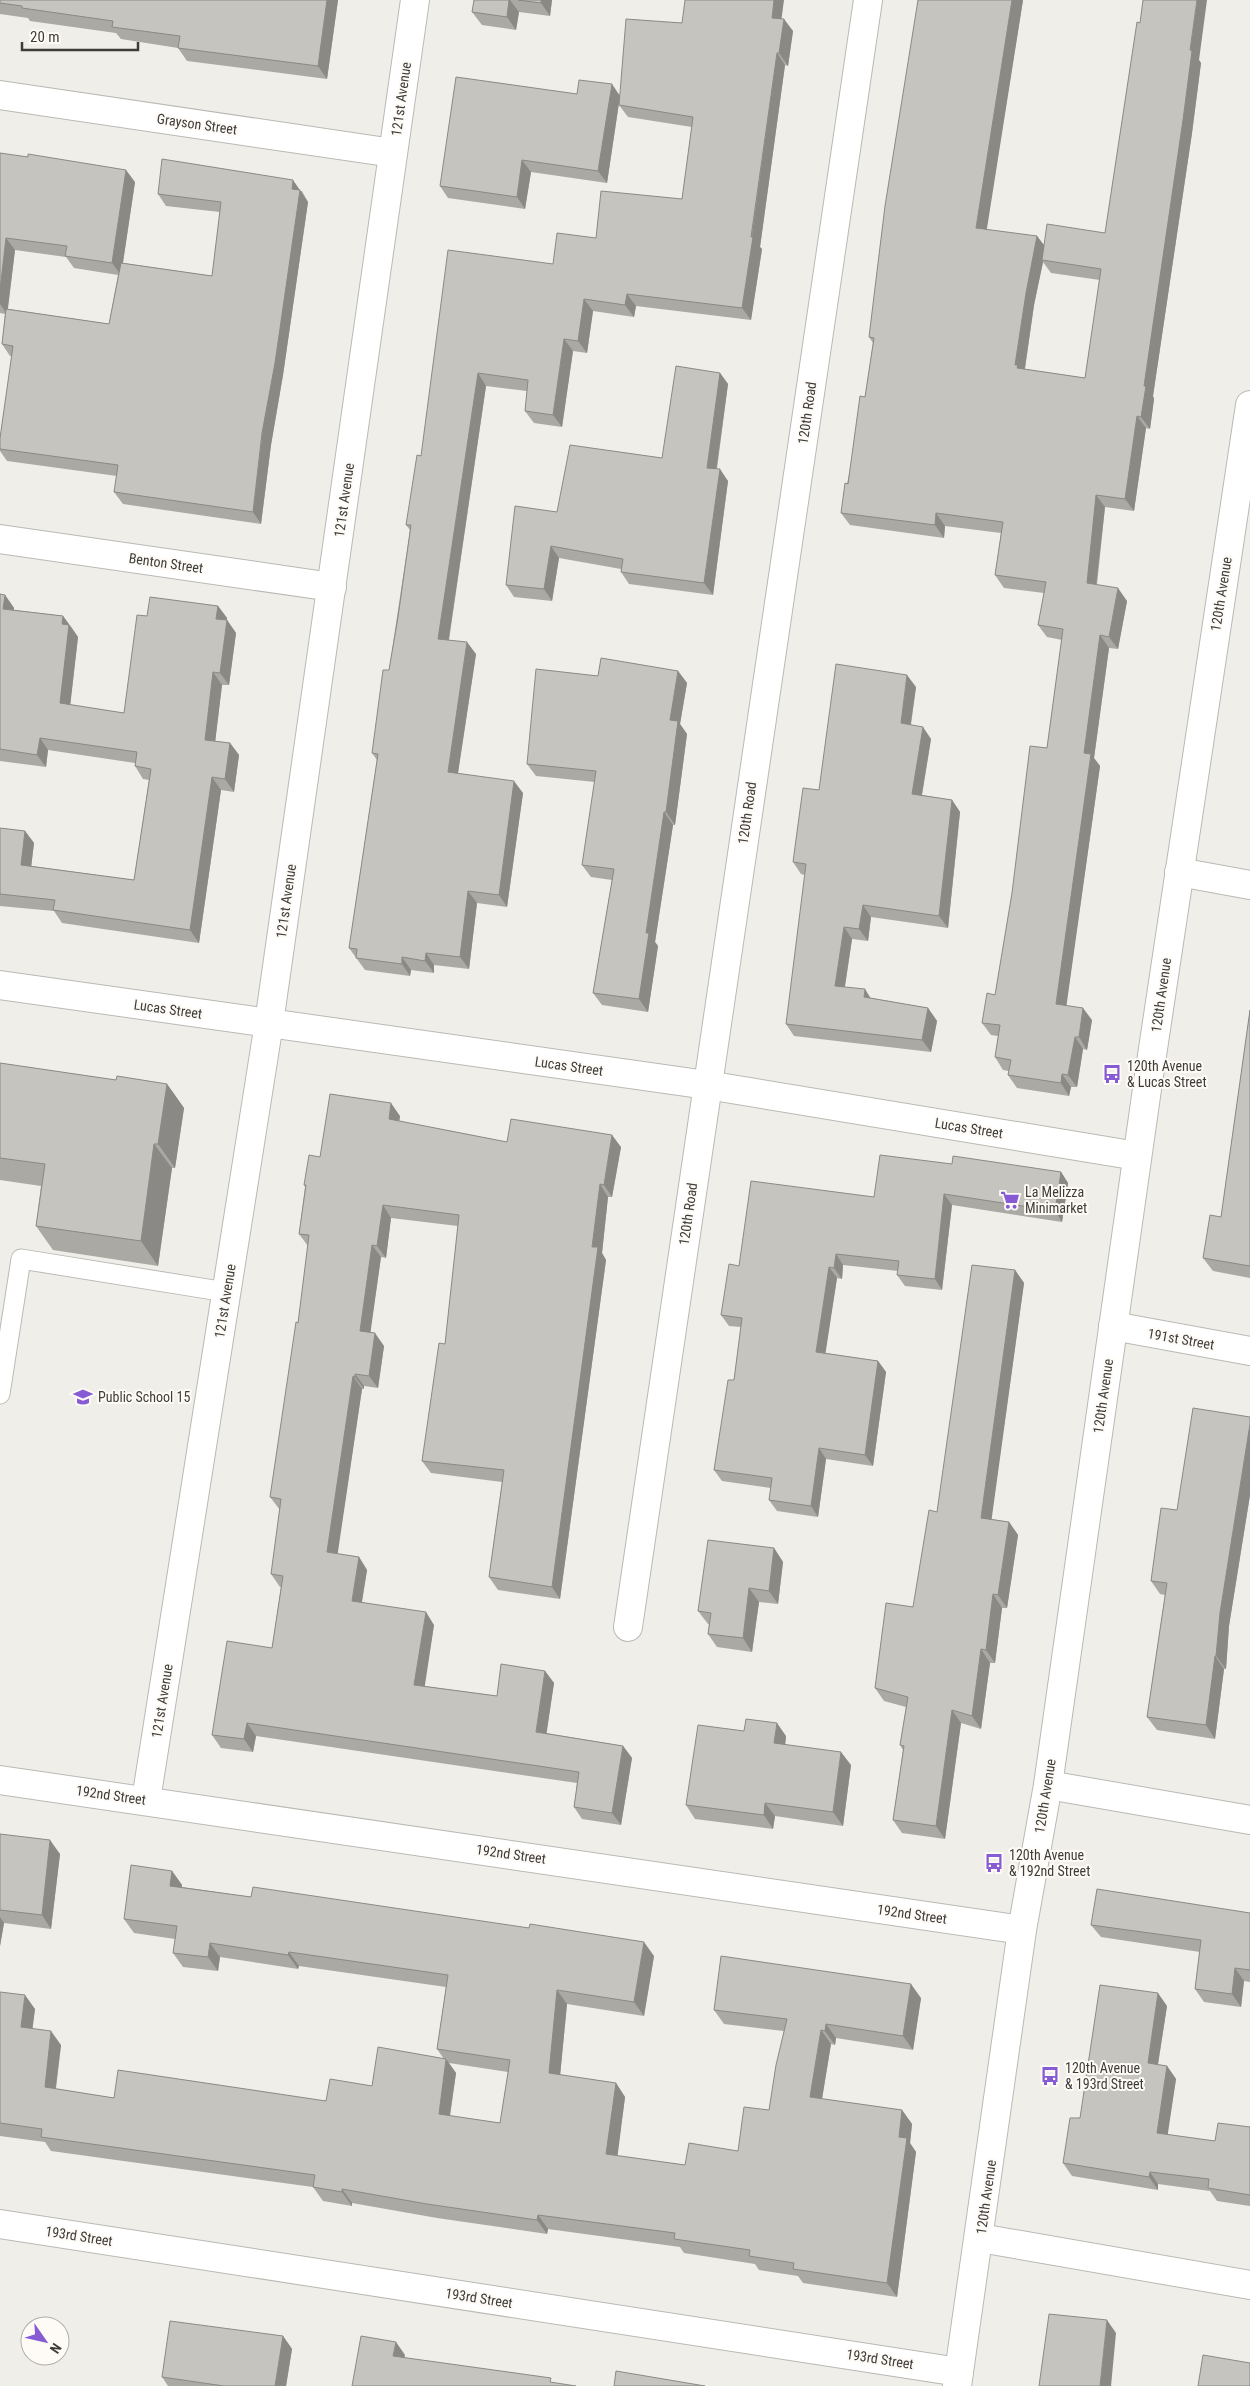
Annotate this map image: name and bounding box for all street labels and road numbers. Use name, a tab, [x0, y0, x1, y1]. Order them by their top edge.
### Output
street label: 121st Avenue	[388, 60, 414, 137]
street label: Grayson Street	[156, 110, 238, 138]
street label: 120th Road	[795, 381, 819, 445]
street label: 121st Avenue	[331, 461, 357, 538]
street label: Benton Street	[128, 550, 204, 576]
street label: 120th Avenue	[1207, 555, 1235, 632]
street label: 120th Road	[735, 781, 759, 845]
street label: 121st Avenue	[273, 862, 299, 939]
street label: 120th Avenue	[1148, 956, 1174, 1033]
street label: Lucas Street	[133, 996, 203, 1022]
street label: Lucas Street	[534, 1053, 604, 1079]
street label: Lucas Street	[934, 1115, 1004, 1141]
street label: 120th Road	[676, 1182, 700, 1246]
street label: 121st Avenue	[211, 1262, 239, 1339]
street label: 191st Street	[1146, 1325, 1216, 1353]
street label: 120th Avenue	[1090, 1357, 1116, 1434]
street label: 121st Avenue	[148, 1662, 176, 1739]
street label: 120th Avenue	[1031, 1757, 1059, 1834]
street label: 192nd Street	[75, 1782, 147, 1808]
street label: 192nd Street	[475, 1841, 547, 1867]
street label: 192nd Street	[876, 1901, 948, 1927]
street label: 120th Avenue	[973, 2158, 999, 2235]
street label: 193rd Street	[44, 2223, 114, 2249]
street label: 193rd Street	[444, 2285, 514, 2311]
street label: 193rd Street	[845, 2346, 915, 2372]

